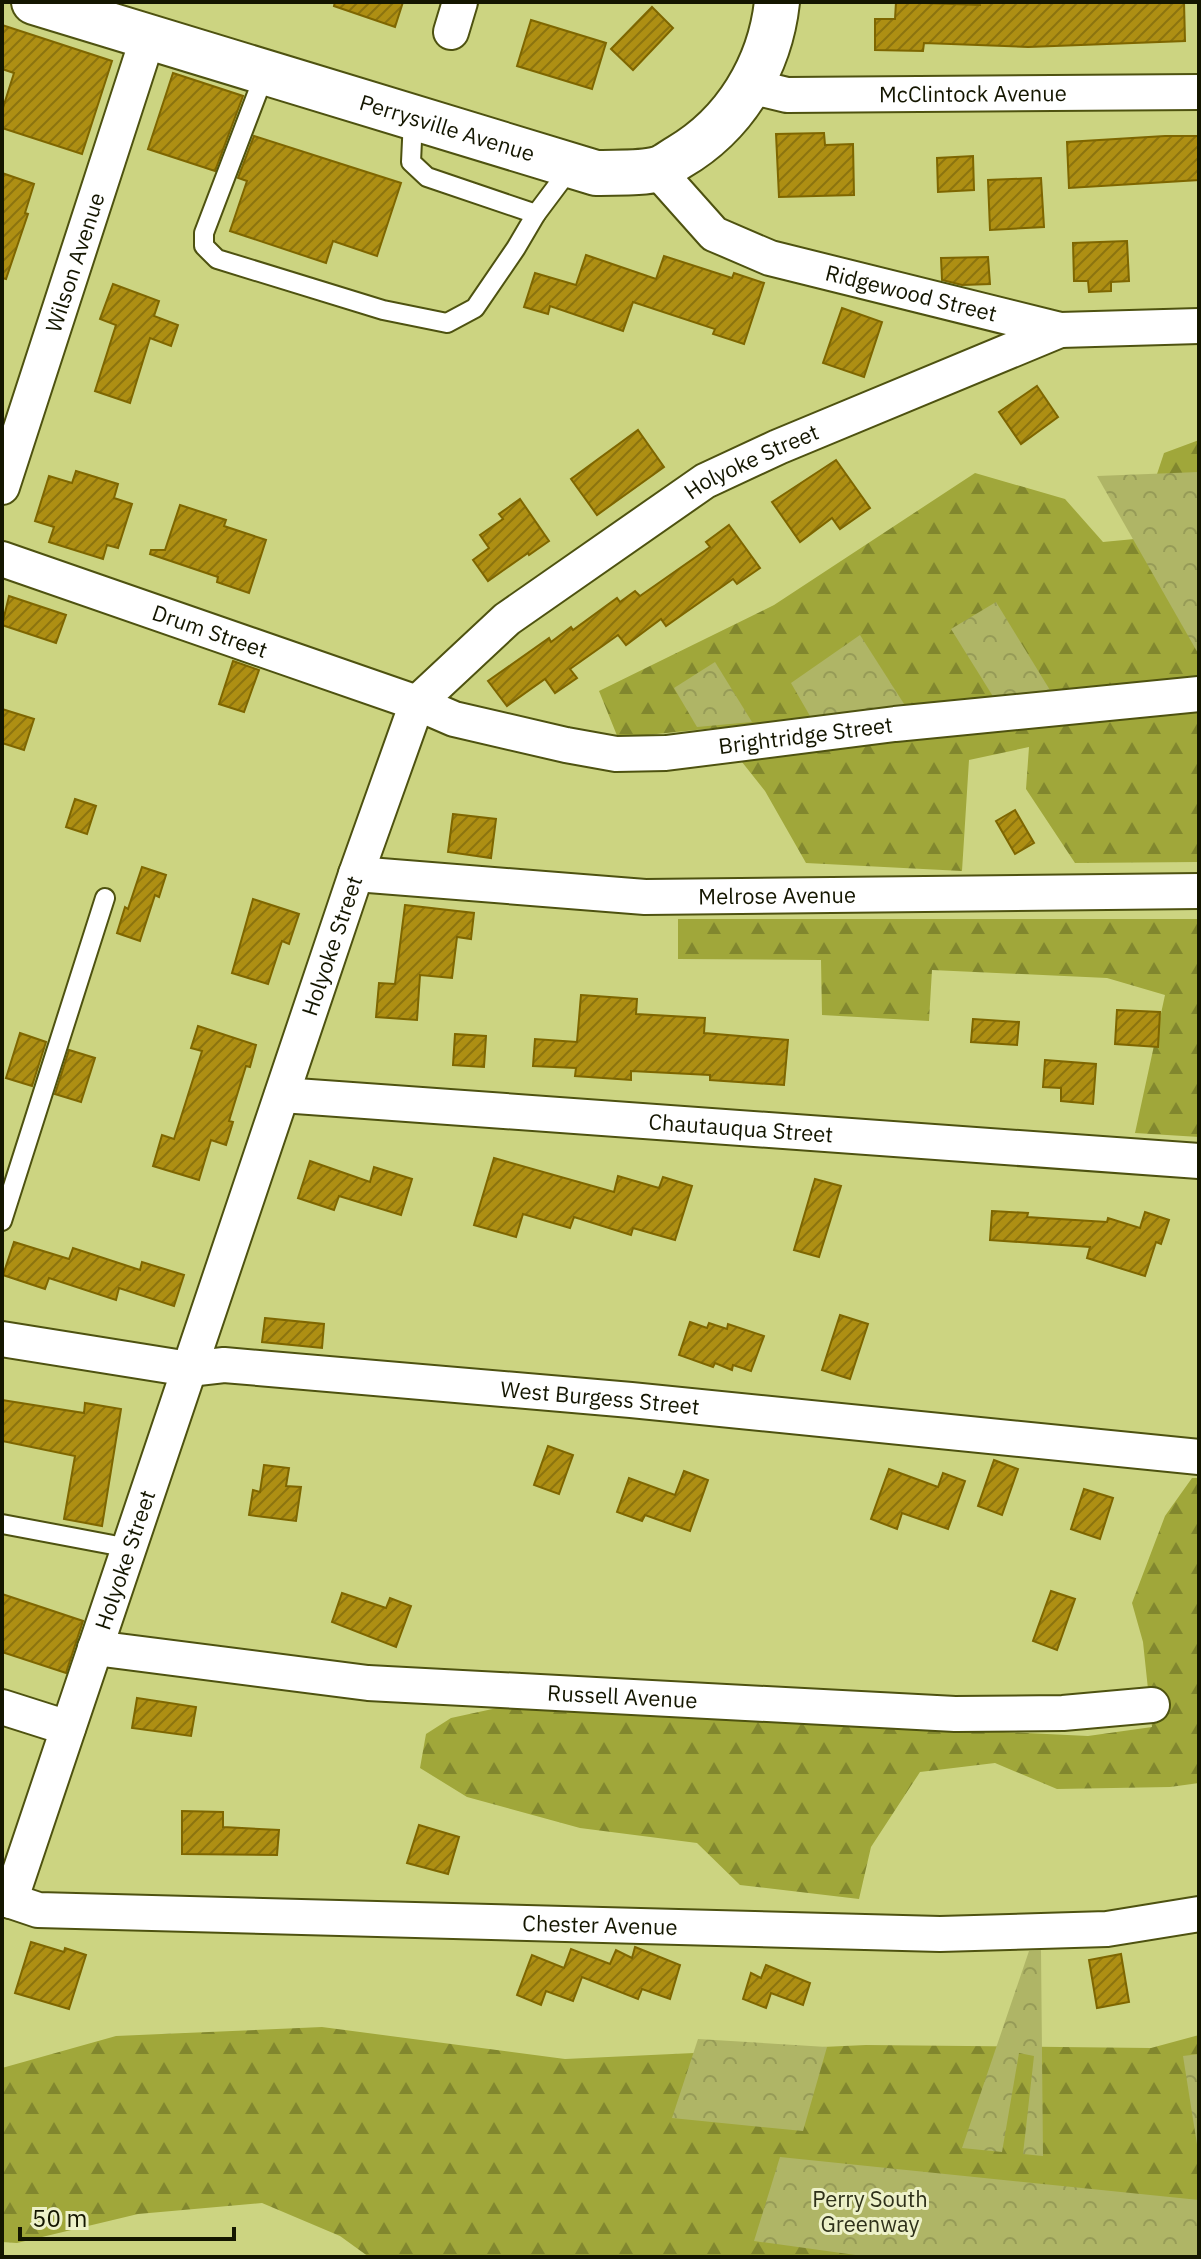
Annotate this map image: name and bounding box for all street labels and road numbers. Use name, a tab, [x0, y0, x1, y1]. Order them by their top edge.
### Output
street label: McClintock Avenue	[879, 78, 1067, 108]
street label: Perrysville Avenue	[356, 87, 539, 168]
street label: Wilson Avenue	[38, 189, 111, 336]
street label: Ridgewood Street	[822, 257, 1000, 328]
street label: Holyoke Street	[678, 417, 823, 505]
street label: Drum Street	[148, 597, 272, 664]
street label: Brightridge Street	[717, 709, 894, 760]
street label: Holyoke Street	[294, 872, 368, 1019]
street label: Melrose Avenue	[698, 880, 856, 910]
street label: Chautauqua Street	[648, 1106, 834, 1149]
street label: West Burgess Street	[499, 1374, 701, 1421]
street label: Holyoke Street	[87, 1486, 161, 1633]
street label: Russell Avenue	[547, 1677, 698, 1714]
street label: Chester Avenue	[522, 1908, 678, 1941]

